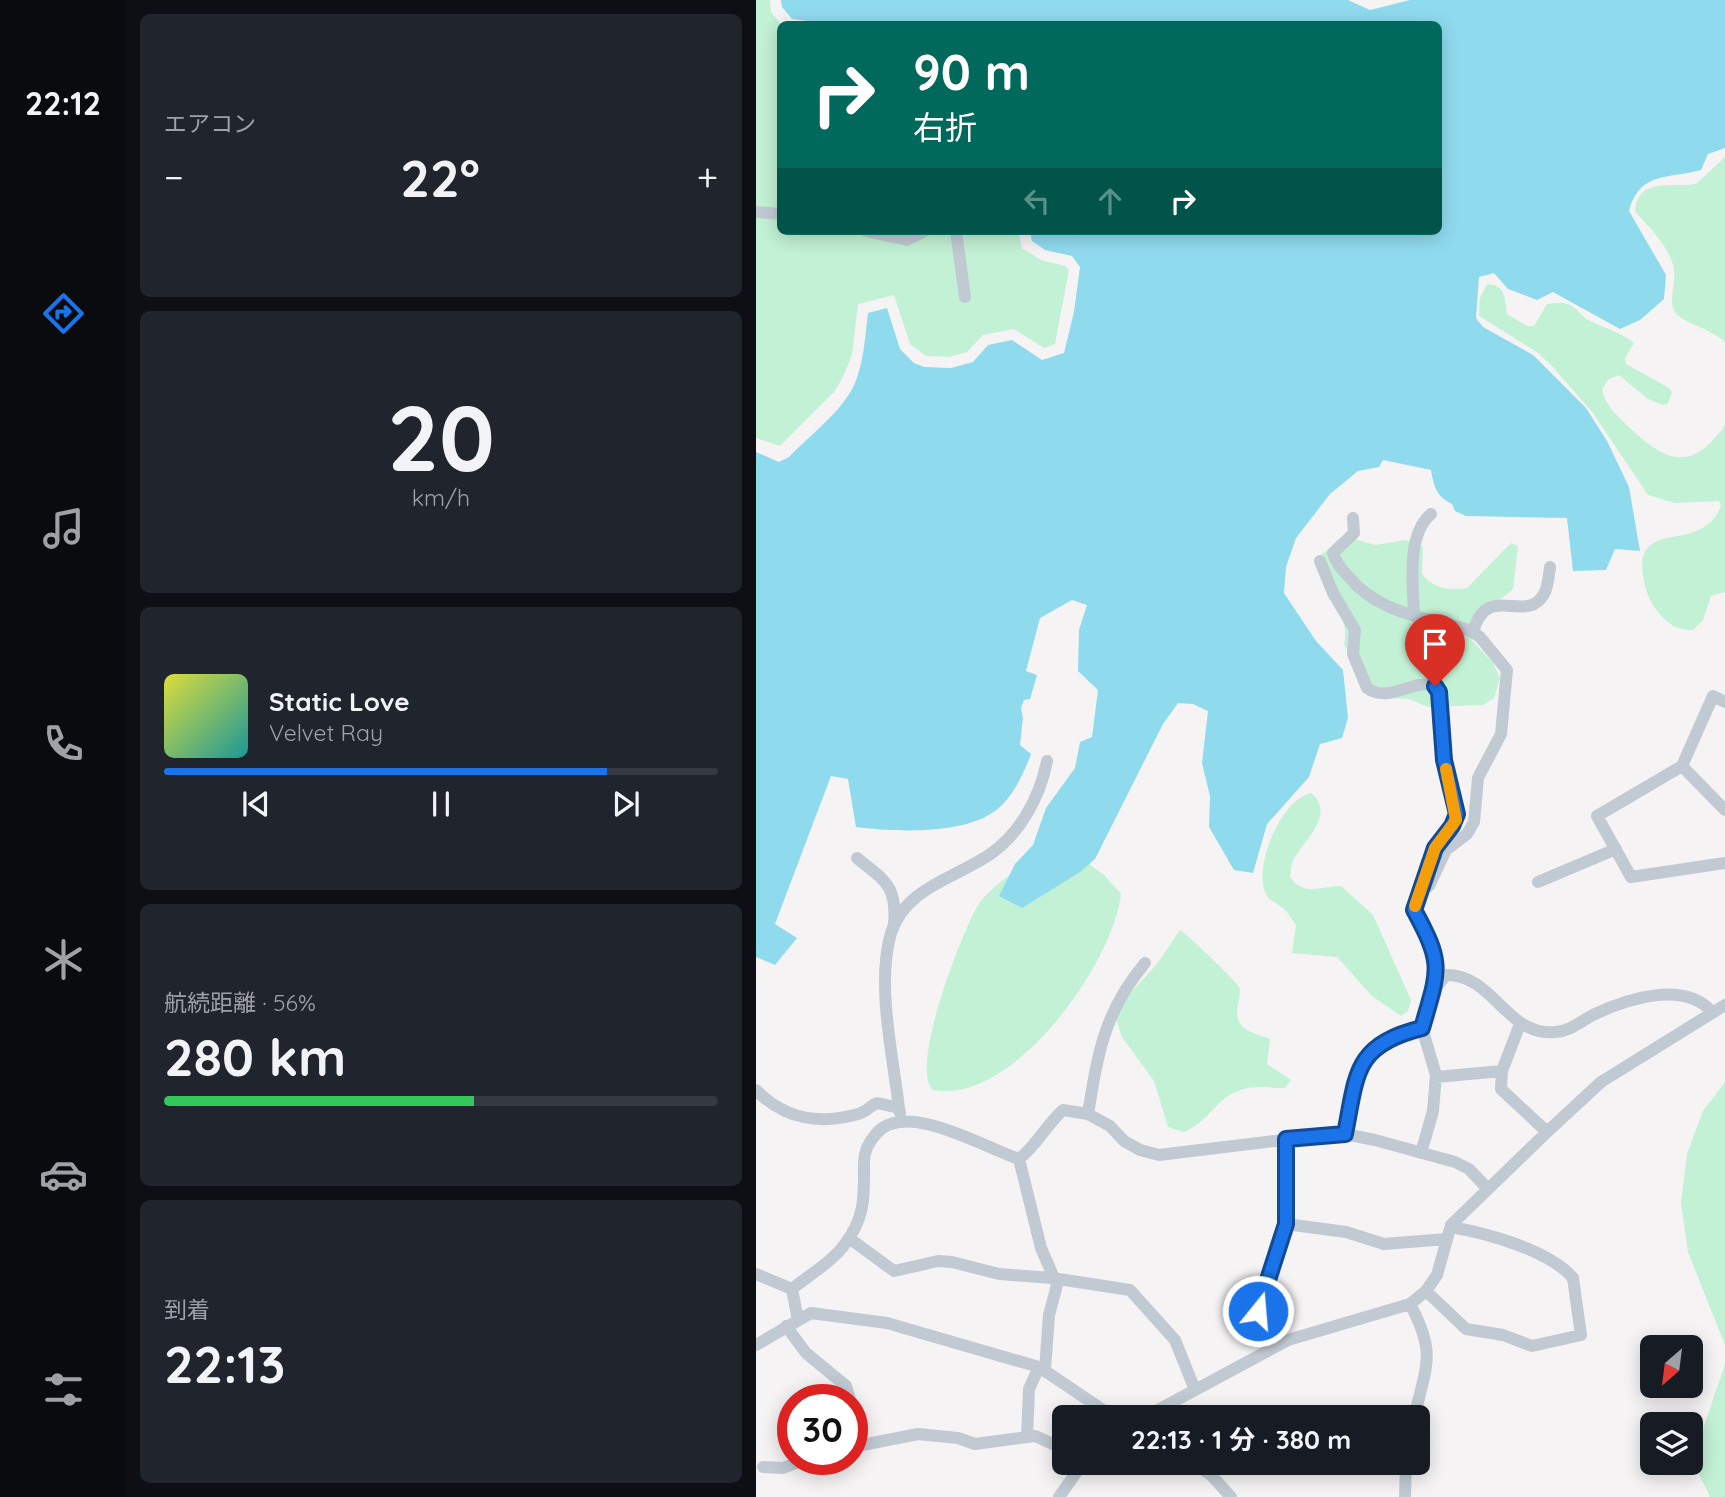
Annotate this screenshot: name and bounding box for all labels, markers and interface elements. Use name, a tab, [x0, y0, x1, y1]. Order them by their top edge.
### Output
text: 90 m	[913, 41, 1030, 102]
icon: right	[798, 49, 889, 140]
text: 22:12	[25, 83, 101, 123]
text: 右折	[913, 107, 977, 147]
text: エアコン	[164, 109, 256, 138]
text: 22°	[400, 145, 480, 210]
text: −	[164, 153, 184, 201]
text: +	[697, 153, 718, 201]
icon: left	[1018, 182, 1056, 220]
icon: ahead	[1091, 182, 1129, 220]
icon: right	[1164, 182, 1202, 220]
icon: directions	[39, 289, 88, 338]
text: 20	[387, 380, 495, 494]
text: km/h	[412, 483, 470, 512]
icon: music	[39, 504, 88, 553]
pin	[1405, 614, 1465, 686]
icon: arrive	[1416, 625, 1454, 663]
text: Static Love	[269, 685, 410, 718]
text: Velvet Ray	[269, 718, 383, 747]
icon: phone	[39, 719, 88, 768]
icon: previous	[237, 785, 275, 823]
icon: pause	[422, 785, 460, 823]
icon: next	[607, 785, 645, 823]
icon: climate	[39, 935, 88, 984]
text: 航続距離 · 56%	[164, 988, 316, 1017]
text: 280 km	[164, 1024, 346, 1089]
icon: car	[39, 1150, 88, 1199]
position arrow	[1221, 1274, 1295, 1348]
text: 到着	[164, 1295, 210, 1324]
text: 22:13	[164, 1331, 286, 1396]
north arrow	[1640, 1335, 1703, 1398]
map controls	[1640, 1335, 1703, 1475]
icon: filters	[39, 1365, 88, 1414]
speed limit sign: 30	[777, 1384, 868, 1475]
button: layers	[1640, 1412, 1703, 1475]
text: 22:13 · 1 分 · 380 m	[1131, 1423, 1351, 1456]

